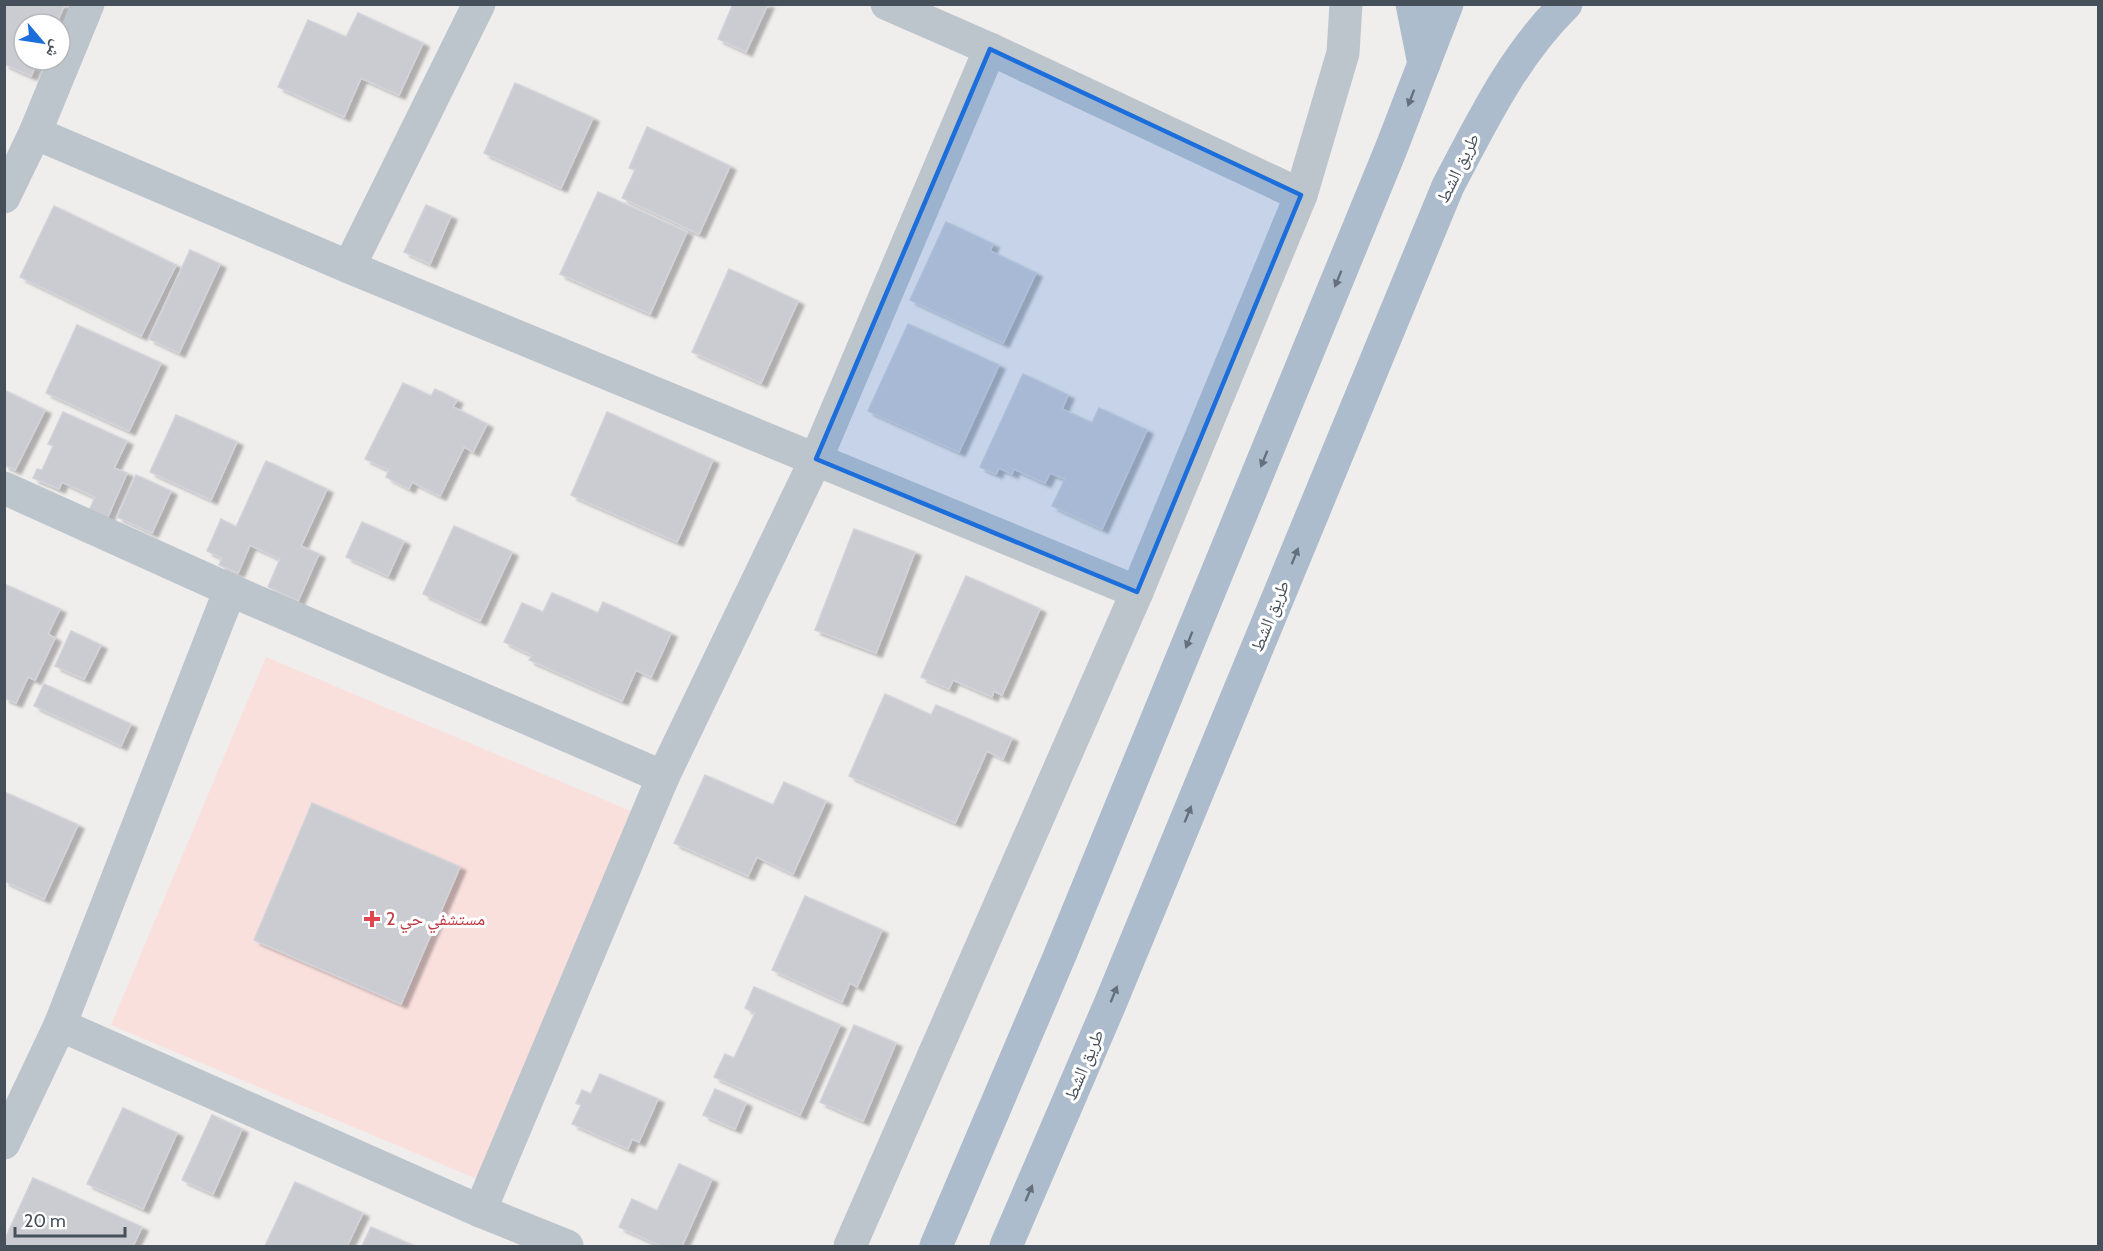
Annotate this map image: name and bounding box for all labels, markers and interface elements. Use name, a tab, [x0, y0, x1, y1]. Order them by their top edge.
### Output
north arrow	[12, 12, 72, 72]
text: ش	[42, 37, 67, 61]
one-way arrow	[1406, 89, 1415, 107]
street label: طريق الشط	[1432, 130, 1484, 206]
one-way arrow	[1333, 270, 1342, 288]
one-way arrow	[1259, 451, 1269, 469]
one-way arrow	[1291, 547, 1300, 565]
street label: طريق الشط	[1246, 577, 1294, 655]
one-way arrow	[1184, 631, 1194, 649]
one-way arrow	[1184, 805, 1193, 823]
place label: مستشفي حي 2	[386, 908, 485, 934]
marker: مستشفي حي 2	[363, 910, 381, 928]
one-way arrow	[1110, 985, 1119, 1003]
street label: طريق الشط	[1059, 1026, 1109, 1104]
one-way arrow	[1024, 1183, 1034, 1201]
scale bar	[15, 1200, 124, 1238]
text: 20 m	[24, 1210, 66, 1232]

